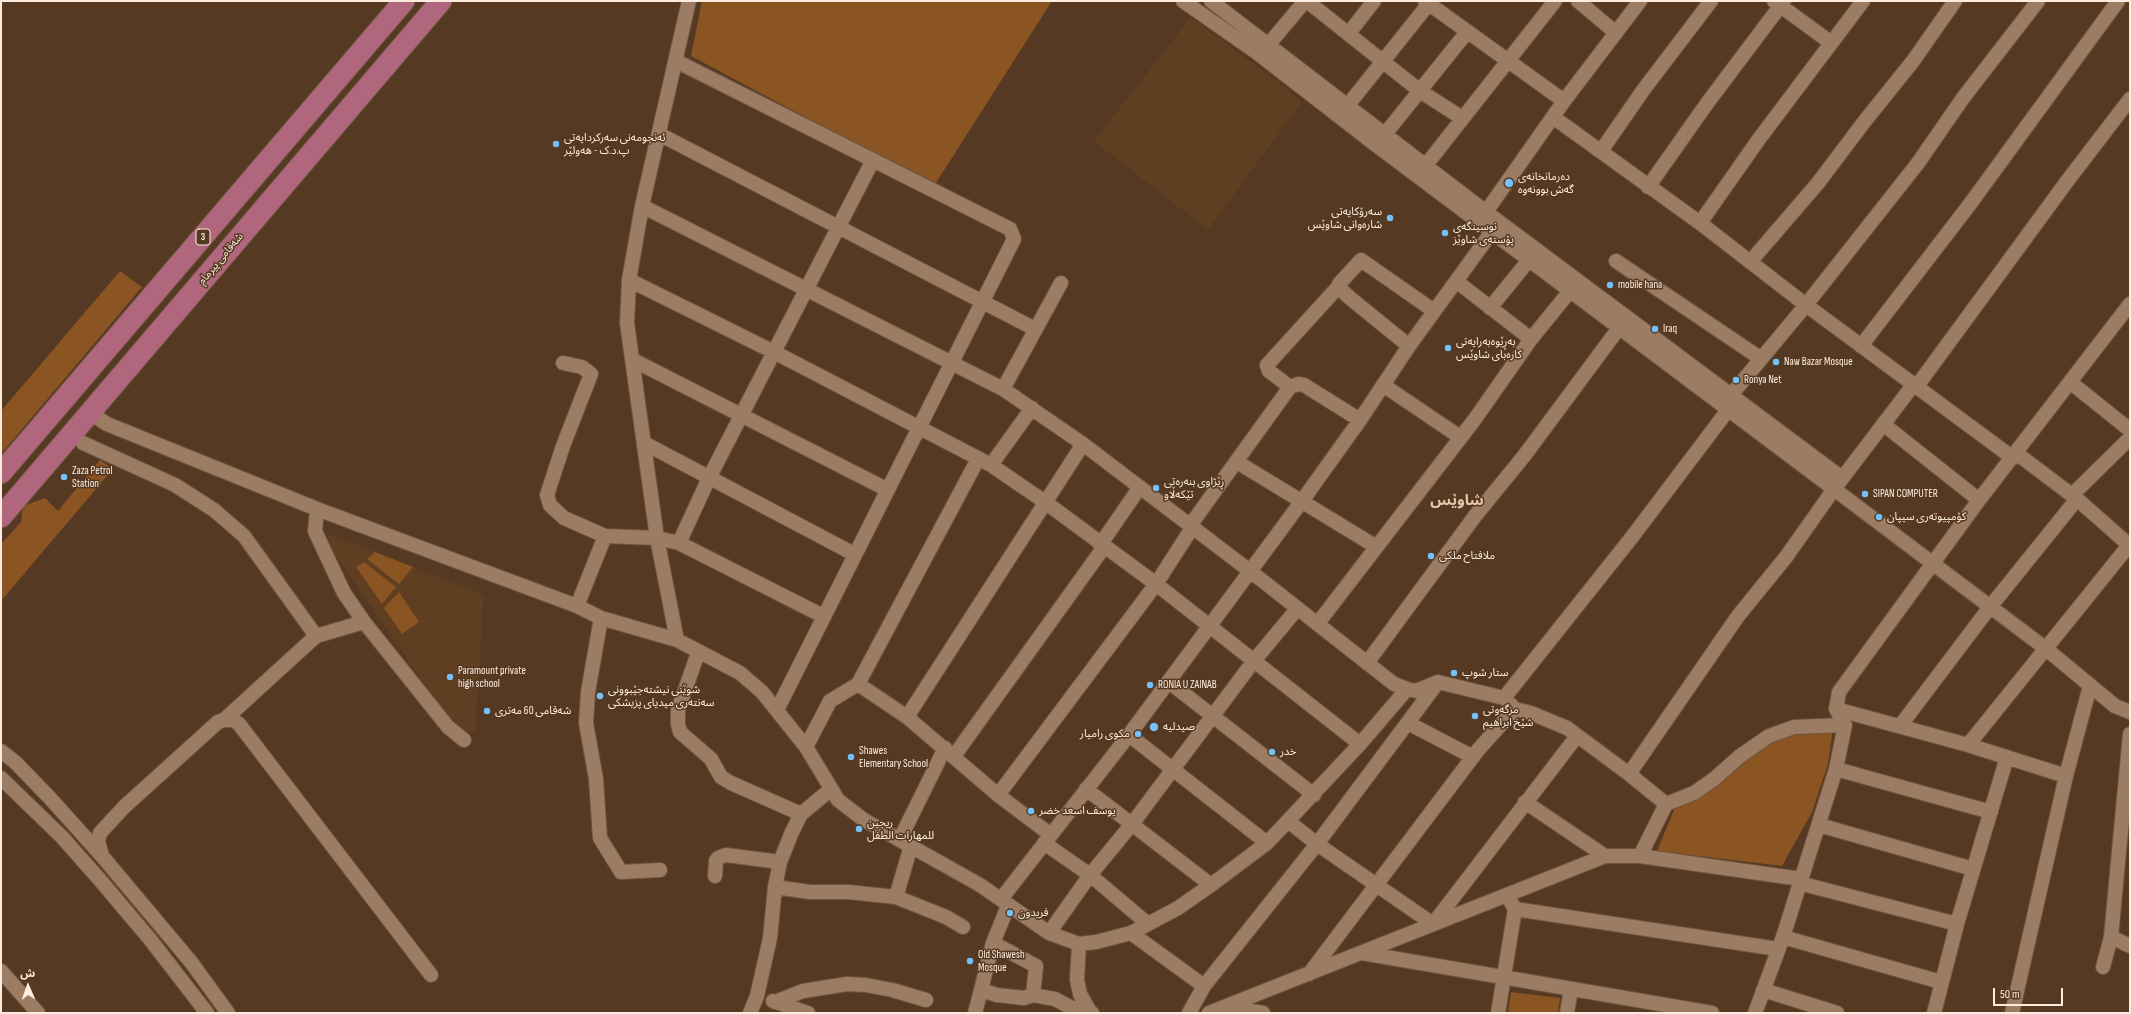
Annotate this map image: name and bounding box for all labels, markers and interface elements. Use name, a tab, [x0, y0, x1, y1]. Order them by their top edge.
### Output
place label: ئەنجومەنی سەرکردایەتی پ.د.ک - هەولێر	[564, 131, 665, 157]
marker: ئەنجومەنی سەرکردایەتی پ.د.ک - هەولێر	[551, 139, 561, 149]
place label: دەرمانخانەی گەش بوونەوە	[1518, 170, 1574, 196]
marker: دەرمانخانەی گەش بوونەوە	[1503, 177, 1515, 189]
place label: سەرۆکایەتی شارەوانی شاوێس	[1308, 205, 1382, 231]
marker: سەرۆکایەتی شارەوانی شاوێس	[1385, 213, 1395, 223]
place label: نوسینگەی پۆستەی شاوێز	[1453, 220, 1514, 246]
marker: نوسینگەی پۆستەی شاوێز	[1440, 228, 1450, 238]
road number: 3	[196, 229, 210, 245]
street label: شەقامی پیرمام	[196, 231, 246, 287]
place label: mobile hana	[1618, 278, 1662, 292]
marker: mobile hana	[1605, 280, 1615, 290]
place label: Iraq	[1663, 322, 1677, 336]
marker: Iraq	[1650, 324, 1660, 334]
place label: بەڕێوەبەرایەتی کارەبای شاوێس	[1456, 335, 1522, 361]
marker: بەڕێوەبەرایەتی کارەبای شاوێس	[1443, 343, 1453, 353]
place label: Naw Bazar Mosque	[1784, 355, 1853, 369]
marker: Naw Bazar Mosque	[1771, 357, 1781, 367]
place label: Ronya Net	[1744, 373, 1782, 387]
marker: Ronya Net	[1731, 375, 1741, 385]
place label: Zaza Petrol Station	[72, 464, 113, 490]
marker: Zaza Petrol Station	[59, 472, 69, 482]
place label: ڕێژاوی بنەرەتی تێکەڵاو	[1164, 475, 1224, 501]
marker: ڕێژاوی بنەرەتی تێکەڵاو	[1151, 483, 1161, 493]
place label: SIPAN COMPUTER	[1873, 487, 1938, 501]
marker: SIPAN COMPUTER	[1860, 489, 1870, 499]
district label: شاوێس	[1430, 492, 1484, 510]
place label: کۆمپیوتەری سیپان	[1887, 510, 1966, 524]
marker: کۆمپیوتەری سیپان	[1874, 512, 1884, 522]
place label: ملافتاح ملکی	[1439, 549, 1495, 563]
marker: ملافتاح ملکی	[1426, 551, 1436, 561]
place label: Paramount private high school	[458, 664, 526, 690]
place label: ستار شوپ	[1462, 666, 1508, 680]
marker: ستار شوپ	[1449, 668, 1459, 678]
marker: Paramount private high school	[445, 672, 455, 682]
place label: RONIA U ZAINAB	[1158, 678, 1217, 692]
marker: RONIA U ZAINAB	[1145, 680, 1155, 690]
place label: شوێنی نیشتەجێبوونی سەنتەری میدیای پزیشکی	[608, 683, 714, 709]
marker: شوێنی نیشتەجێبوونی سەنتەری میدیای پزیشکی	[595, 691, 605, 701]
place label: مزگەوتی شێخ ابراهیم	[1483, 703, 1533, 729]
place label: شەقامی 60 مەتری	[495, 704, 571, 718]
marker: شەقامی 60 مەتری	[482, 706, 492, 716]
marker: مزگەوتی شێخ ابراهیم	[1470, 711, 1480, 721]
place label: صیدلیە	[1163, 720, 1195, 734]
marker: صیدلیە	[1148, 721, 1160, 733]
place label: مکوی رامیار	[1080, 727, 1130, 741]
marker: مکوی رامیار	[1133, 729, 1143, 739]
place label: Shawes Elementary School	[859, 744, 928, 770]
place label: خدر	[1280, 745, 1296, 759]
marker: خدر	[1267, 747, 1277, 757]
marker: Shawes Elementary School	[846, 752, 856, 762]
place label: يوسف اسعد خضر	[1039, 804, 1116, 818]
marker: يوسف اسعد خضر	[1026, 806, 1036, 816]
place label: ريجين للمهارات الطفل	[867, 816, 934, 842]
marker: ريجين للمهارات الطفل	[854, 824, 864, 834]
place label: فريدون	[1018, 906, 1049, 920]
marker: فريدون	[1005, 908, 1015, 918]
place label: Old Shawesh Mosque	[978, 948, 1025, 974]
marker: Old Shawesh Mosque	[965, 956, 975, 966]
north arrow	[8, 966, 48, 1006]
text: ش	[20, 967, 35, 980]
scale bar	[1995, 980, 2065, 1006]
text: 50 m	[2000, 987, 2020, 1002]

